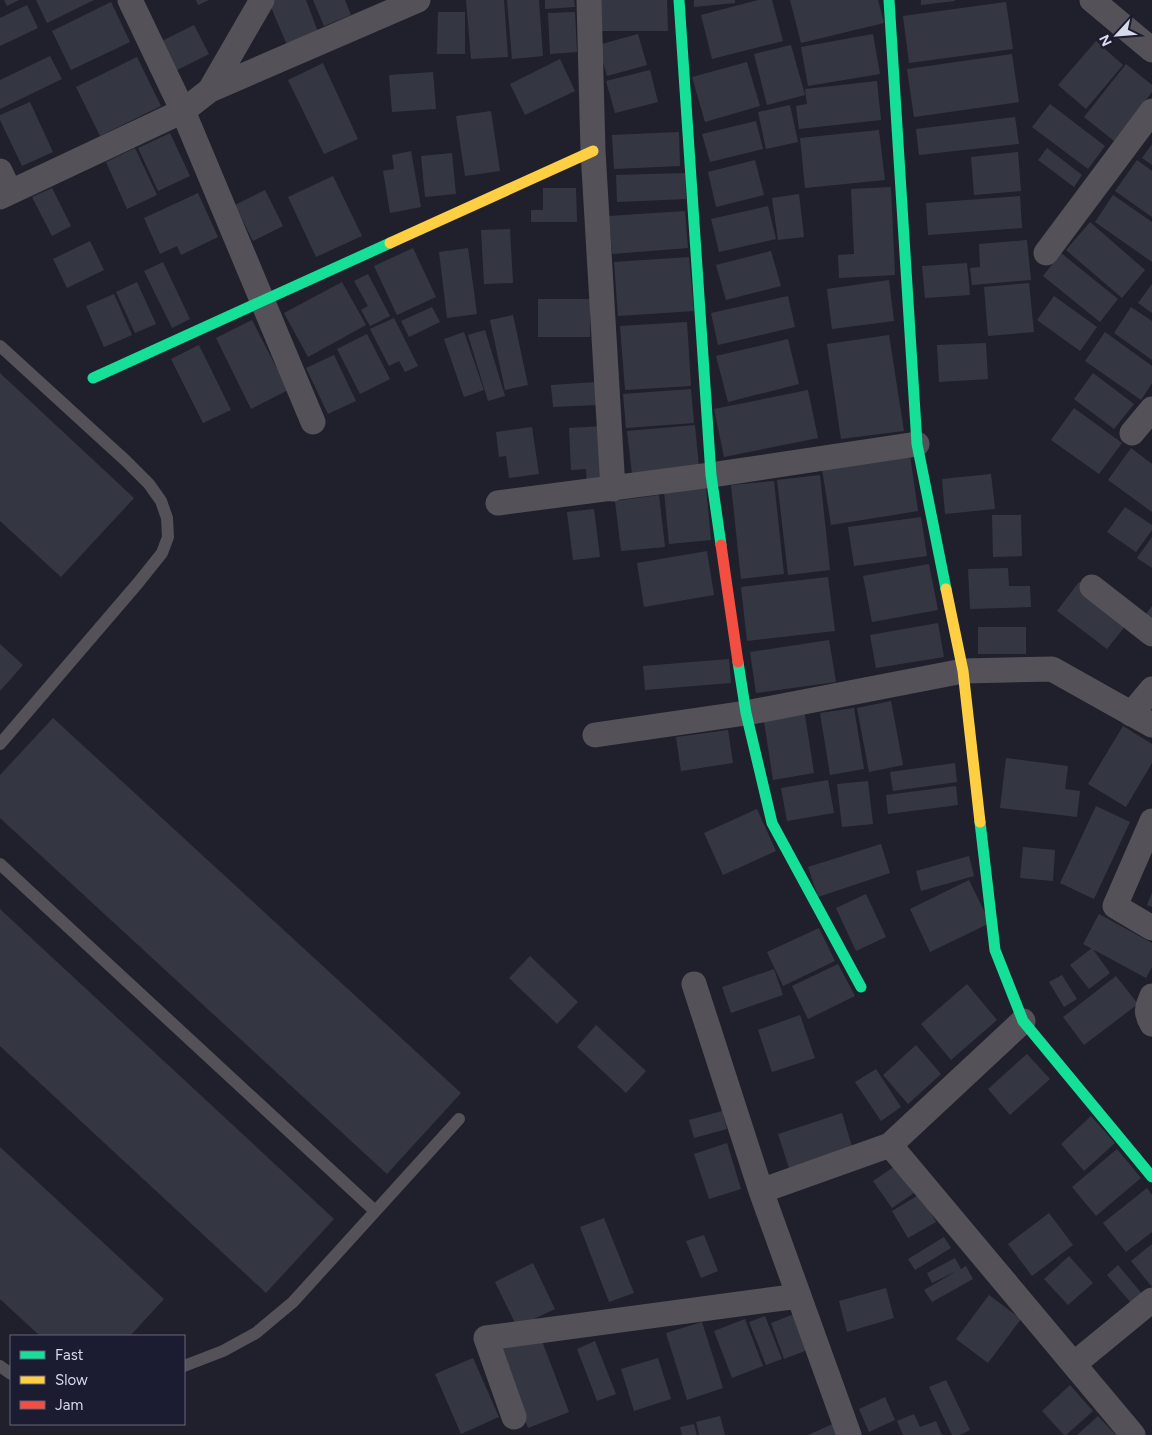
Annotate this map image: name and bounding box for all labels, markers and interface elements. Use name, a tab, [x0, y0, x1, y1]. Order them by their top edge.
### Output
north arrow	[1092, 10, 1142, 60]
text: N	[1096, 32, 1116, 49]
legend	[10, 1335, 185, 1425]
text: Fast	[55, 1346, 84, 1364]
text: Slow	[55, 1371, 88, 1389]
text: Jam	[55, 1396, 83, 1414]

